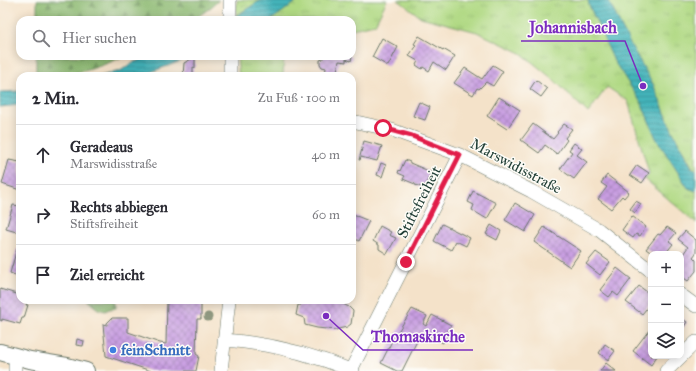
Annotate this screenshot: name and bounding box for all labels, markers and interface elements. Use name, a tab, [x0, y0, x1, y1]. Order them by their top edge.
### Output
callout: Johannisbach	[521, 13, 625, 41]
search box	[16, 16, 356, 60]
text: Johannisbach	[527, 18, 617, 38]
icon: search	[30, 27, 52, 49]
text: Hier suchen	[62, 29, 137, 47]
text: 2 Min.	[32, 88, 79, 109]
text: Zu Fuß · 100 m	[258, 90, 340, 106]
route start	[374, 119, 392, 137]
street label: Marswidisstraße	[467, 134, 565, 198]
text: Geradeaus	[70, 138, 133, 156]
icon: ahead	[32, 144, 54, 166]
text: 40 m	[311, 147, 340, 163]
text: Marswidisstraße	[70, 156, 157, 172]
street label: Stiftsfreiheit	[393, 162, 445, 241]
text: Rechts abbiegen	[70, 198, 168, 216]
icon: right	[32, 204, 54, 226]
text: 60 m	[312, 207, 340, 223]
text: Stiftsfreiheit	[70, 216, 138, 232]
map controls	[648, 251, 684, 359]
button: +	[648, 251, 684, 287]
route end	[397, 253, 415, 271]
icon: arrive	[32, 264, 54, 286]
text: Ziel erreicht	[70, 266, 145, 284]
button: −	[648, 287, 684, 323]
callout: Thomaskirche	[363, 322, 473, 350]
button: layers	[648, 323, 684, 359]
text: Thomaskirche	[370, 327, 465, 346]
place label: feinSchnitt	[120, 341, 191, 359]
marker: feinSchnitt	[108, 345, 118, 355]

